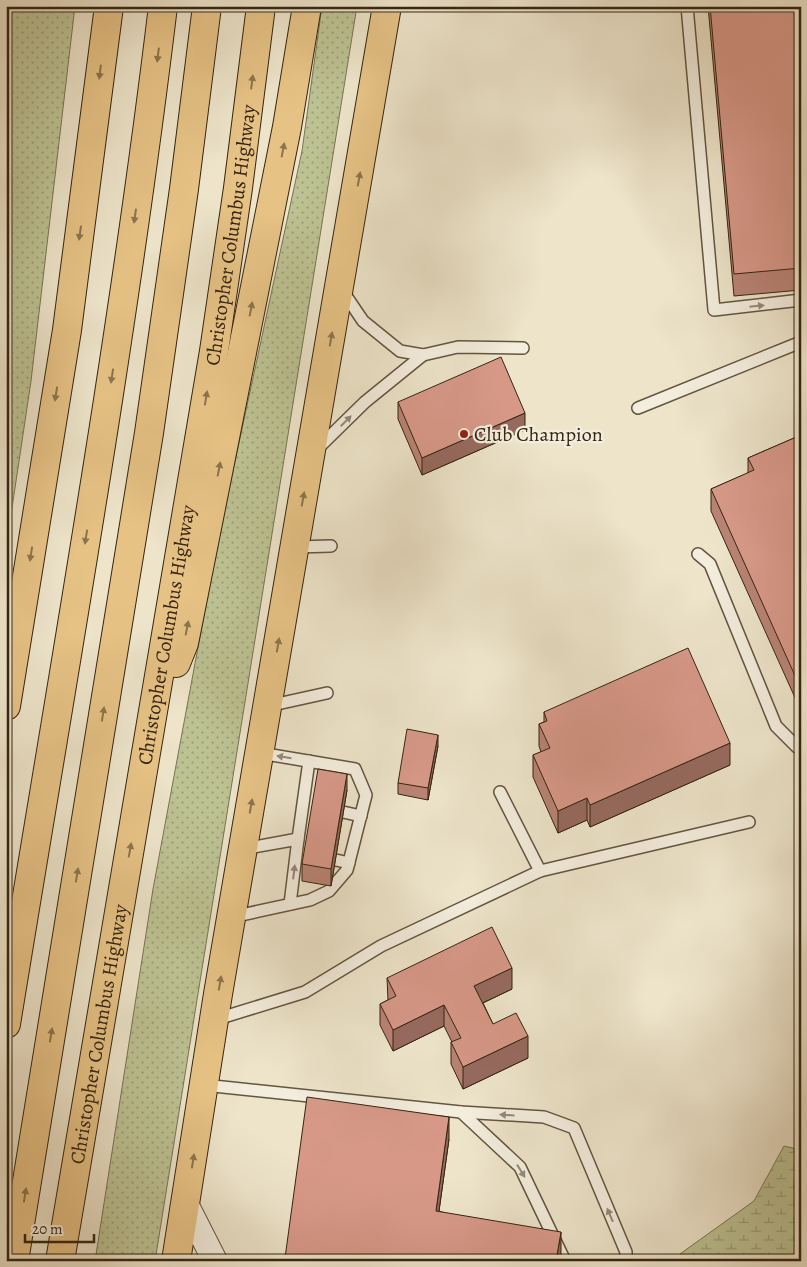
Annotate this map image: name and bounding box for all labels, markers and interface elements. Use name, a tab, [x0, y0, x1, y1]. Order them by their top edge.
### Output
one-way arrow	[153, 47, 161, 63]
one-way arrow	[96, 64, 104, 80]
one-way arrow	[248, 73, 256, 89]
street label: Christopher Columbus Highway	[198, 102, 262, 367]
one-way arrow	[279, 142, 287, 158]
one-way arrow	[355, 170, 363, 186]
one-way arrow	[131, 208, 139, 224]
one-way arrow	[76, 226, 84, 242]
one-way arrow	[247, 302, 255, 317]
one-way arrow	[750, 302, 766, 310]
one-way arrow	[328, 331, 336, 347]
one-way arrow	[108, 369, 116, 385]
one-way arrow	[52, 386, 60, 402]
one-way arrow	[203, 390, 211, 406]
one-way arrow	[339, 415, 351, 427]
place label: Club Champion	[474, 421, 603, 448]
marker: Club Champion	[458, 428, 470, 440]
one-way arrow	[215, 461, 223, 476]
one-way arrow	[300, 491, 308, 507]
street label: Christopher Columbus Highway	[131, 502, 201, 767]
one-way arrow	[81, 529, 89, 545]
one-way arrow	[26, 547, 34, 563]
one-way arrow	[184, 620, 192, 636]
one-way arrow	[275, 637, 283, 653]
one-way arrow	[100, 706, 108, 722]
one-way arrow	[276, 753, 292, 761]
one-way arrow	[247, 797, 255, 813]
one-way arrow	[126, 842, 134, 858]
one-way arrow	[290, 864, 298, 880]
one-way arrow	[73, 866, 81, 882]
street label: Christopher Columbus Highway	[63, 901, 134, 1166]
one-way arrow	[217, 975, 225, 991]
one-way arrow	[47, 1027, 55, 1043]
one-way arrow	[499, 1111, 515, 1119]
one-way arrow	[189, 1152, 197, 1168]
one-way arrow	[516, 1164, 525, 1177]
one-way arrow	[21, 1187, 29, 1203]
one-way arrow	[606, 1208, 614, 1222]
scale bar	[25, 1212, 94, 1244]
text: 20 m	[32, 1219, 63, 1239]

